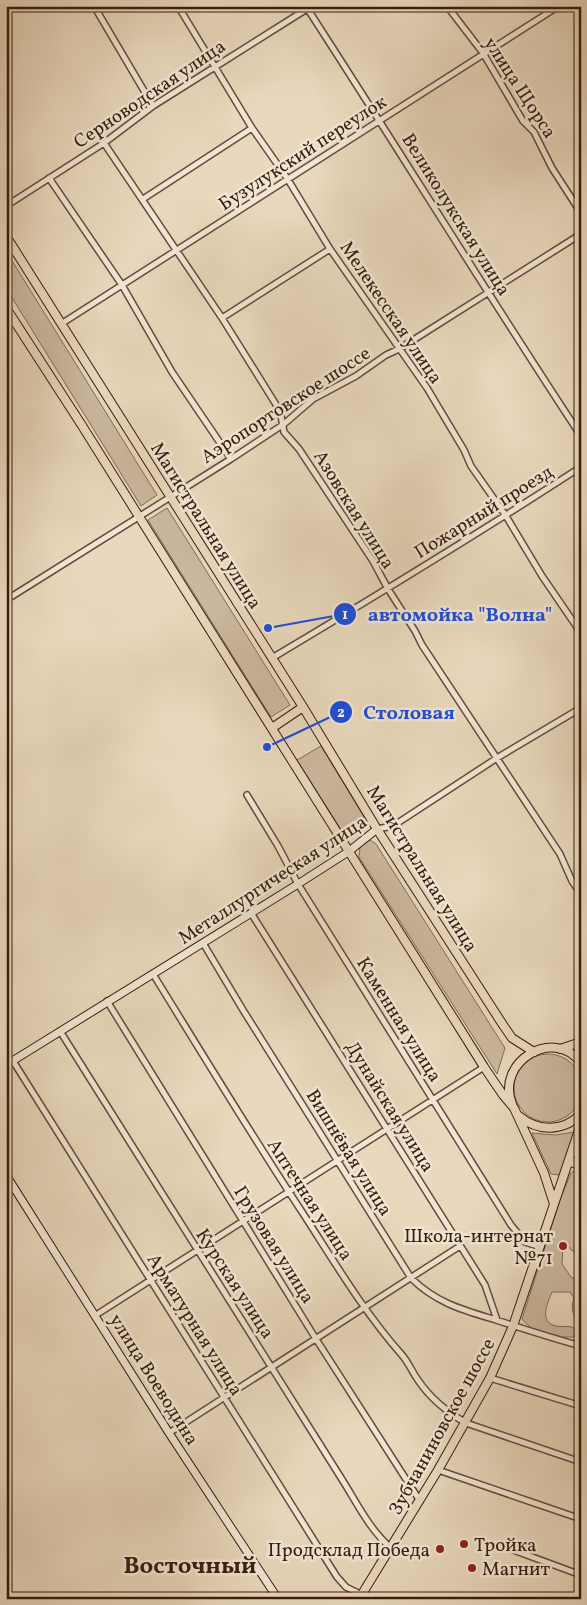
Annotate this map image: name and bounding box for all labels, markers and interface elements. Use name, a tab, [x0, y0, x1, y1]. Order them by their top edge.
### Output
street label: улица Щорса	[477, 32, 562, 144]
street label: Серноводская улица	[69, 34, 231, 155]
street label: Бузулукский переулок	[214, 90, 392, 218]
street label: Великолукская улица	[395, 129, 516, 301]
street label: Мелекесская улица	[333, 237, 448, 390]
street label: Аэропортовское шоссе	[196, 341, 376, 470]
street label: Магистральная улица	[143, 438, 267, 614]
street label: Азовская улица	[306, 446, 400, 574]
street label: Пожарный проезд	[410, 459, 559, 566]
callout: автомойка "Волна"	[332, 596, 562, 631]
text: автомойка "Волна"	[368, 602, 552, 630]
text: 1	[342, 605, 348, 626]
callout: Столовая	[329, 695, 465, 730]
text: Столовая	[363, 700, 455, 728]
text: 2	[337, 703, 345, 724]
street label: Магистральная улица	[359, 781, 483, 957]
street label: Металлургическая улица	[174, 810, 372, 952]
street label: Каменная улица	[349, 953, 447, 1088]
street label: Дунайская улица	[338, 1036, 440, 1178]
street label: Вишнёвая улица	[299, 1085, 398, 1221]
street label: Аптечная улица	[260, 1134, 358, 1266]
street label: Грузовая улица	[227, 1181, 320, 1309]
street label: Курская улица	[189, 1224, 280, 1344]
place label: Школа-интернат №71	[404, 1224, 553, 1272]
marker: Школа-интернат №71	[557, 1240, 569, 1252]
street label: Арматурная улица	[140, 1249, 249, 1401]
street label: улица Воеводина	[102, 1309, 204, 1451]
street label: Зубчаниновское шоссе	[383, 1334, 502, 1520]
place label: Тройка	[474, 1533, 537, 1559]
place label: Продсклад Победа	[268, 1538, 430, 1564]
marker: Тройка	[458, 1538, 470, 1550]
marker: Продсклад Победа	[434, 1543, 446, 1555]
district label: Восточный	[124, 1550, 256, 1584]
place label: Магнит	[482, 1557, 550, 1583]
marker: Магнит	[466, 1562, 478, 1574]

